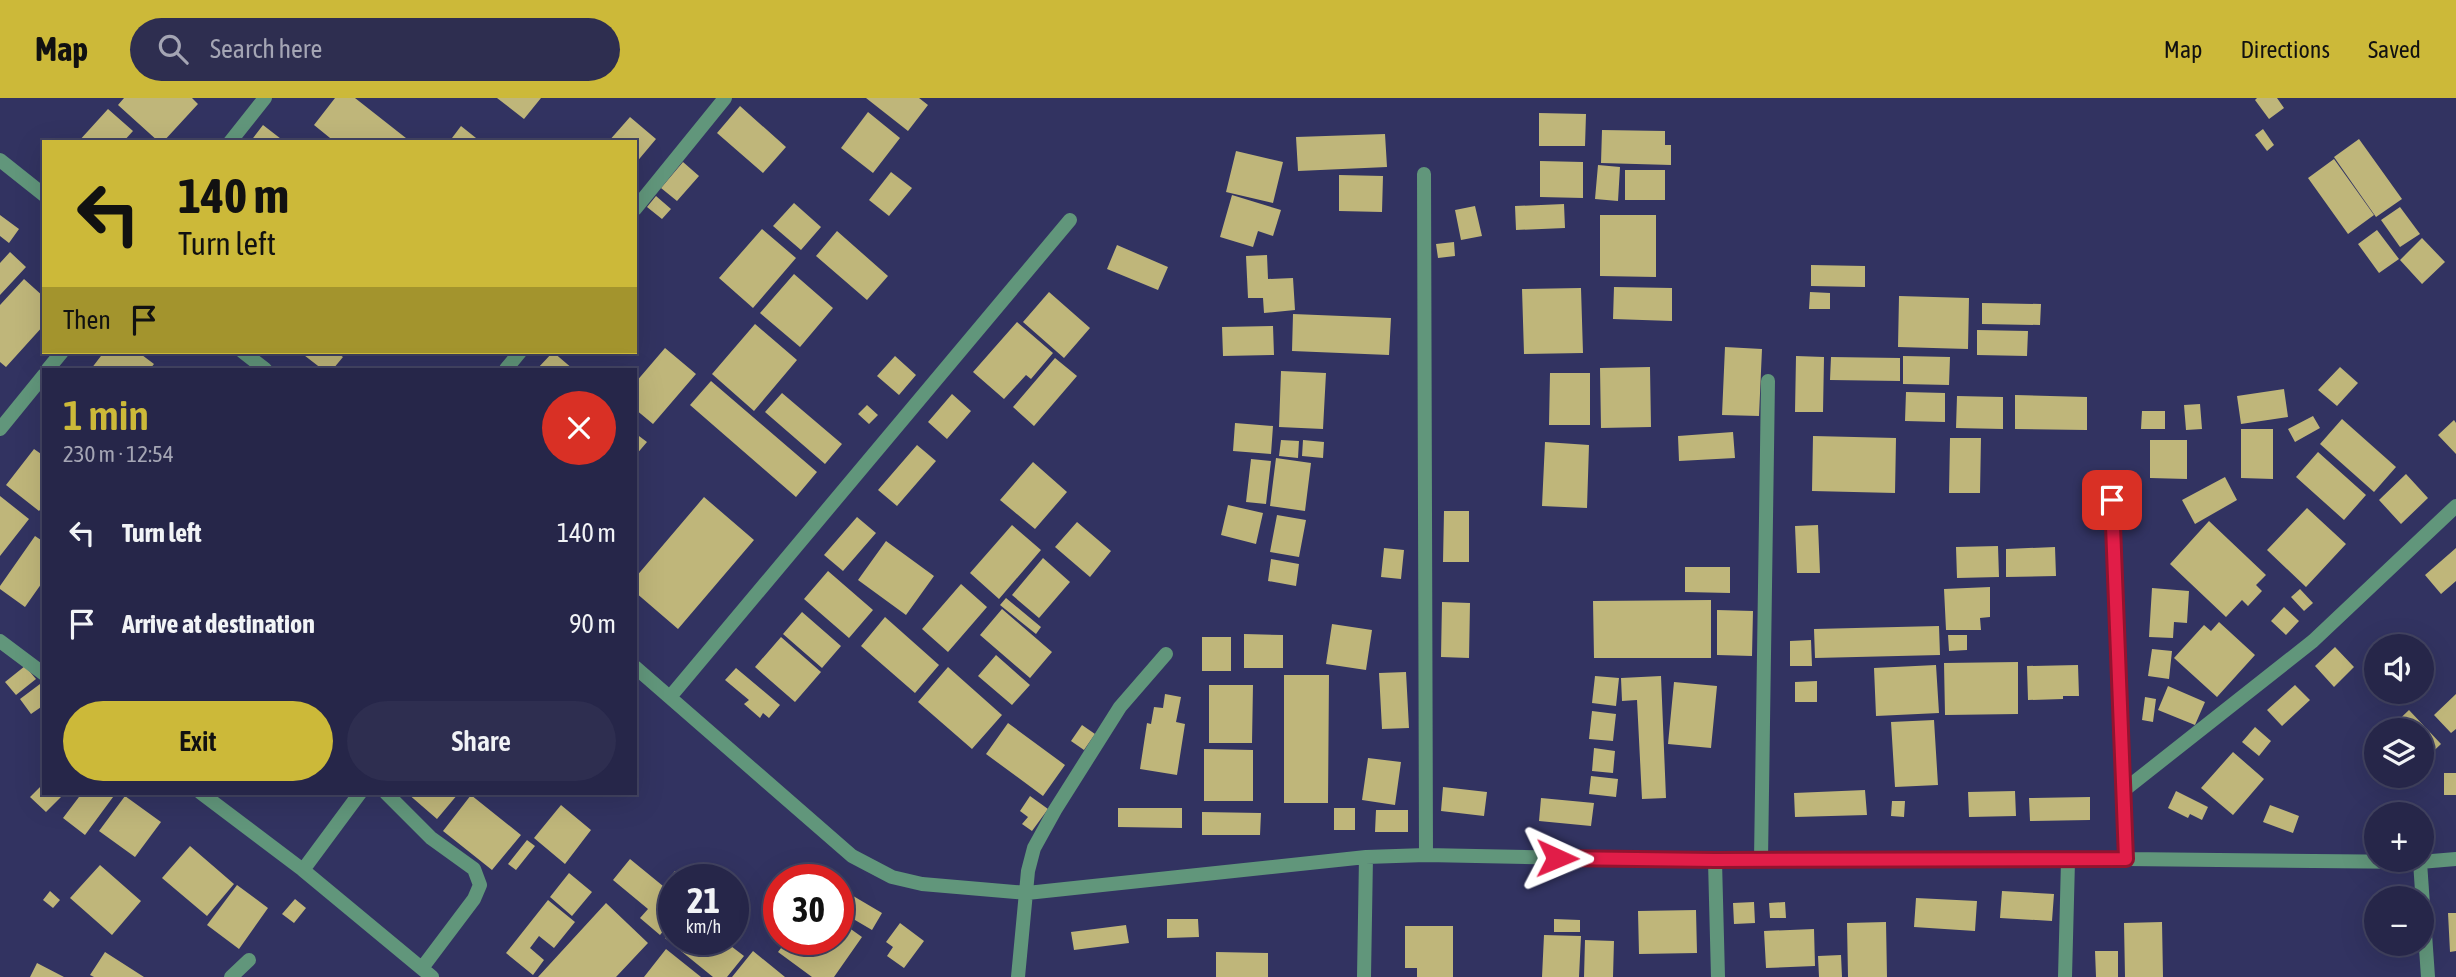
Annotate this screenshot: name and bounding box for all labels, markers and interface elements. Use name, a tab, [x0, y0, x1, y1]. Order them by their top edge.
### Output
search box	[130, 18, 620, 81]
text: Map	[35, 30, 88, 68]
icon: search	[154, 30, 192, 68]
text: Search here	[210, 34, 322, 64]
text: Map	[2164, 36, 2202, 63]
text: Directions	[2240, 36, 2330, 63]
text: Saved	[2368, 36, 2421, 63]
text: 140 m	[178, 167, 289, 223]
icon: left	[63, 168, 154, 259]
text: Turn left	[178, 225, 276, 262]
icon: arrive	[125, 301, 163, 339]
text: Then	[63, 305, 111, 335]
text: 1 min	[63, 391, 149, 439]
button: close	[542, 391, 616, 465]
text: 230 m · 12:54	[63, 441, 174, 467]
pin	[2082, 470, 2142, 530]
icon: arrive	[2093, 481, 2131, 519]
icon: left	[63, 514, 101, 552]
text: Turn left	[122, 518, 202, 548]
text: 140 m	[557, 518, 616, 548]
icon: arrive	[63, 605, 101, 643]
text: Arrive at destination	[122, 609, 315, 639]
text: 90 m	[569, 609, 616, 639]
map controls	[2364, 634, 2434, 956]
button: sound	[2364, 634, 2434, 704]
button: Exit	[63, 701, 333, 781]
button: Share	[347, 701, 616, 781]
button: layers	[2364, 718, 2434, 788]
button: +	[2364, 802, 2434, 872]
position arrow	[1520, 821, 1594, 895]
speed limit sign: 30	[763, 864, 854, 955]
text: 21	[687, 880, 720, 920]
button: −	[2364, 886, 2434, 956]
text: km/h	[686, 916, 721, 937]

